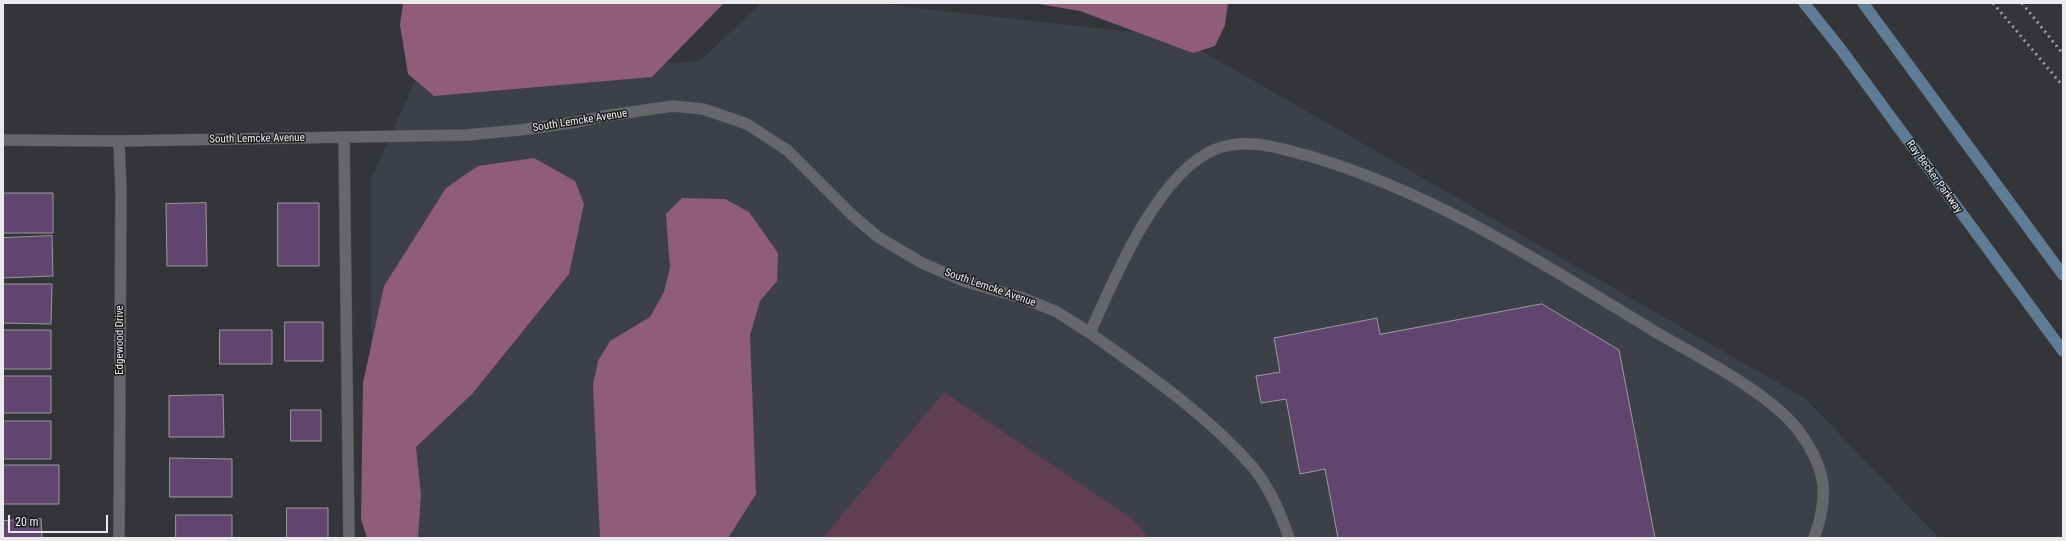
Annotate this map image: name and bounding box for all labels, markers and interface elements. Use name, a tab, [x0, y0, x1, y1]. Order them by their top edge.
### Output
street label: South Lemcke Avenue	[532, 107, 628, 135]
street label: South Lemcke Avenue	[209, 132, 305, 146]
street label: Ray Becker Parkway	[1903, 138, 1965, 216]
street label: South Lemcke Avenue	[943, 266, 1037, 310]
street label: Edgewood Drive	[113, 305, 127, 375]
scale bar	[10, 507, 110, 533]
text: 20 m	[15, 515, 39, 529]

